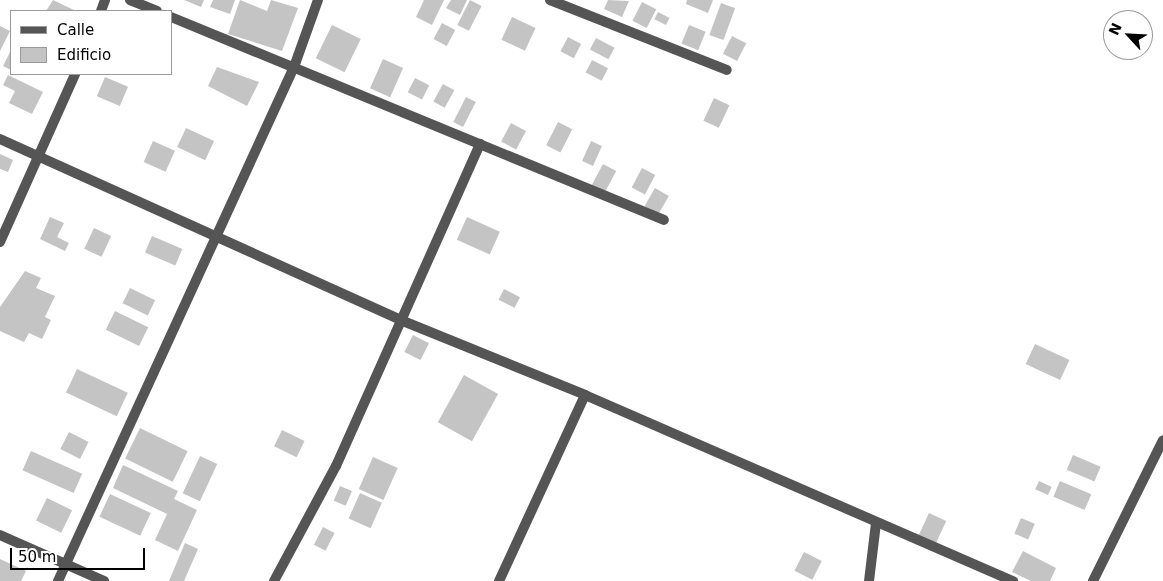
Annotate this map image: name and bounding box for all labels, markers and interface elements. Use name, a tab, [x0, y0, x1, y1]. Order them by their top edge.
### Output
legend	[10, 10, 172, 75]
north arrow	[1103, 10, 1153, 60]
text: N	[1106, 20, 1125, 38]
text: Calle	[57, 21, 94, 39]
text: Edificio	[57, 46, 111, 64]
scale bar	[12, 538, 148, 570]
text: 50 m	[18, 548, 56, 566]

